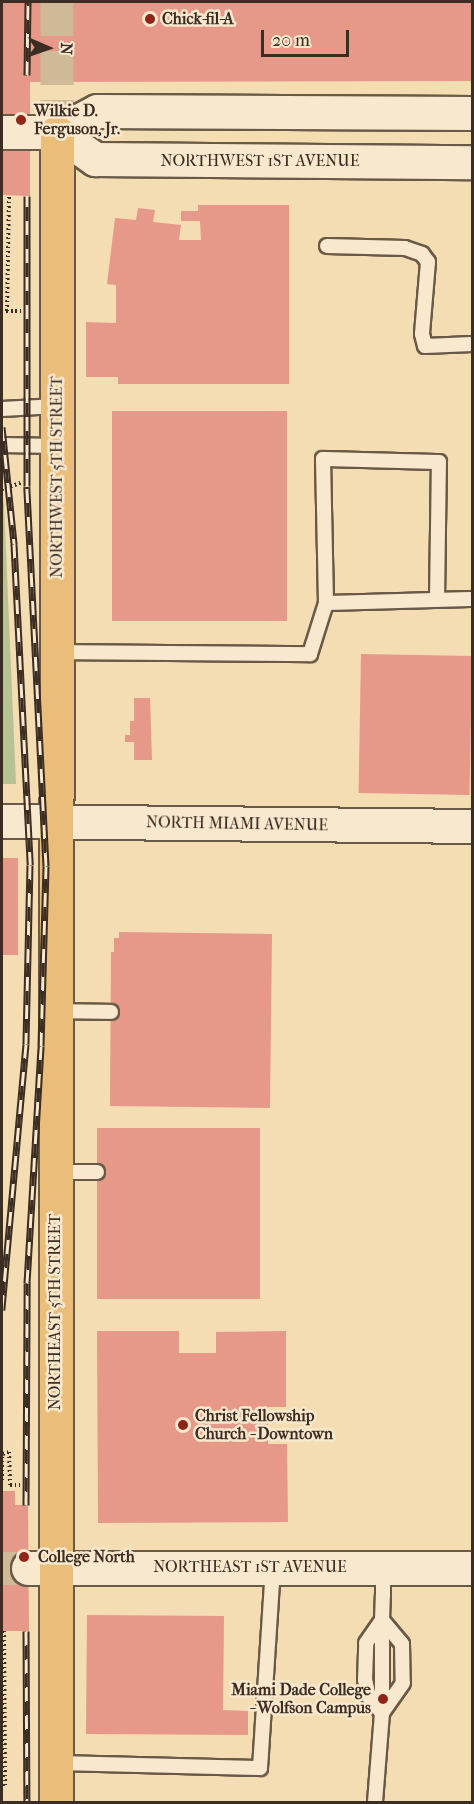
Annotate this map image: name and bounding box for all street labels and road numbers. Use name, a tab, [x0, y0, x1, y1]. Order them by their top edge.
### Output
street label: NORTHWEST 1ST AVENUE	[160, 151, 360, 171]
street label: NORTHWEST 5TH STREET	[47, 376, 67, 578]
street label: NORTH MIAMI AVENUE	[146, 813, 328, 835]
street label: NORTHEAST 5TH STREET	[45, 1214, 65, 1410]
street label: NORTHEAST 1ST AVENUE	[153, 1557, 347, 1577]

